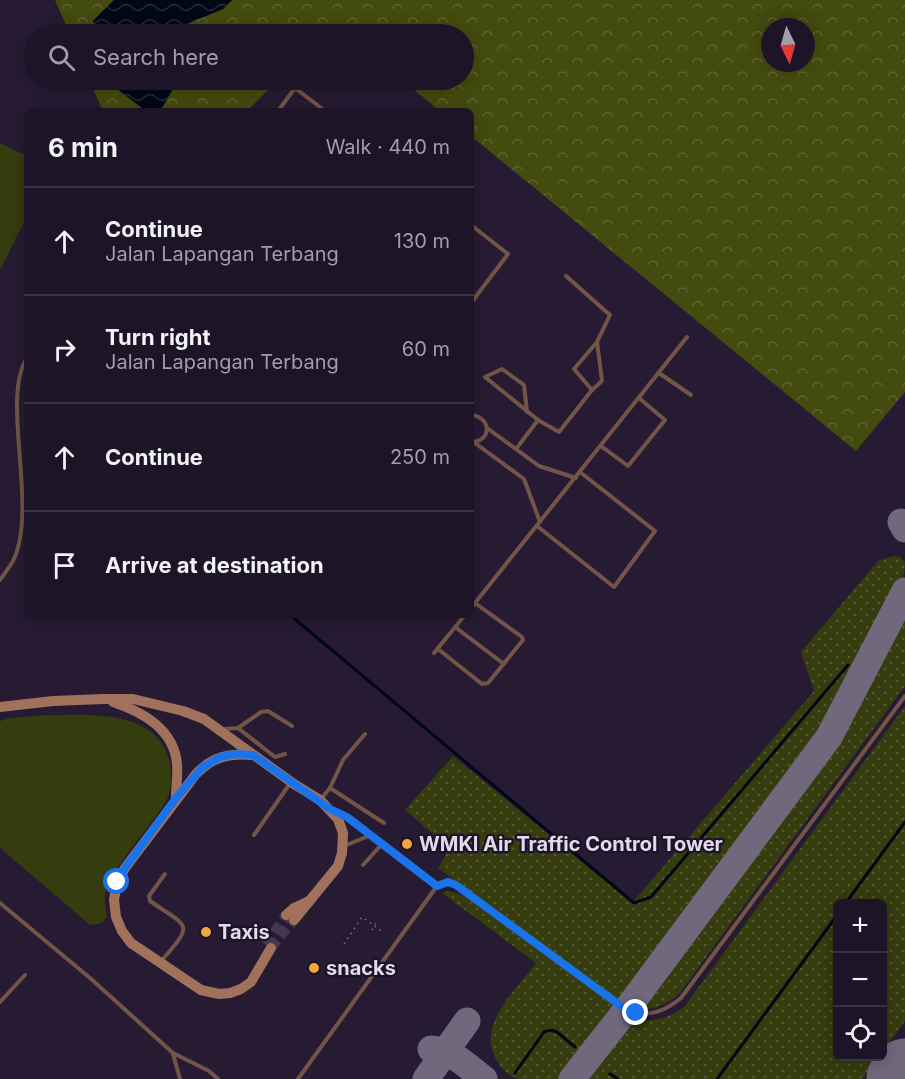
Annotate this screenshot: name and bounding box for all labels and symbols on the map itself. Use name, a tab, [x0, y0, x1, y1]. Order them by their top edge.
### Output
north arrow	[761, 18, 815, 72]
place label: WMKI Air Traffic Control Tower	[419, 832, 723, 856]
marker: WMKI Air Traffic Control Tower	[400, 837, 414, 851]
route start	[103, 868, 129, 894]
place label: Taxis	[218, 920, 270, 944]
marker: Taxis	[199, 925, 213, 939]
place label: snacks	[326, 956, 396, 980]
marker: snacks	[307, 961, 321, 975]
route end	[622, 999, 648, 1025]

